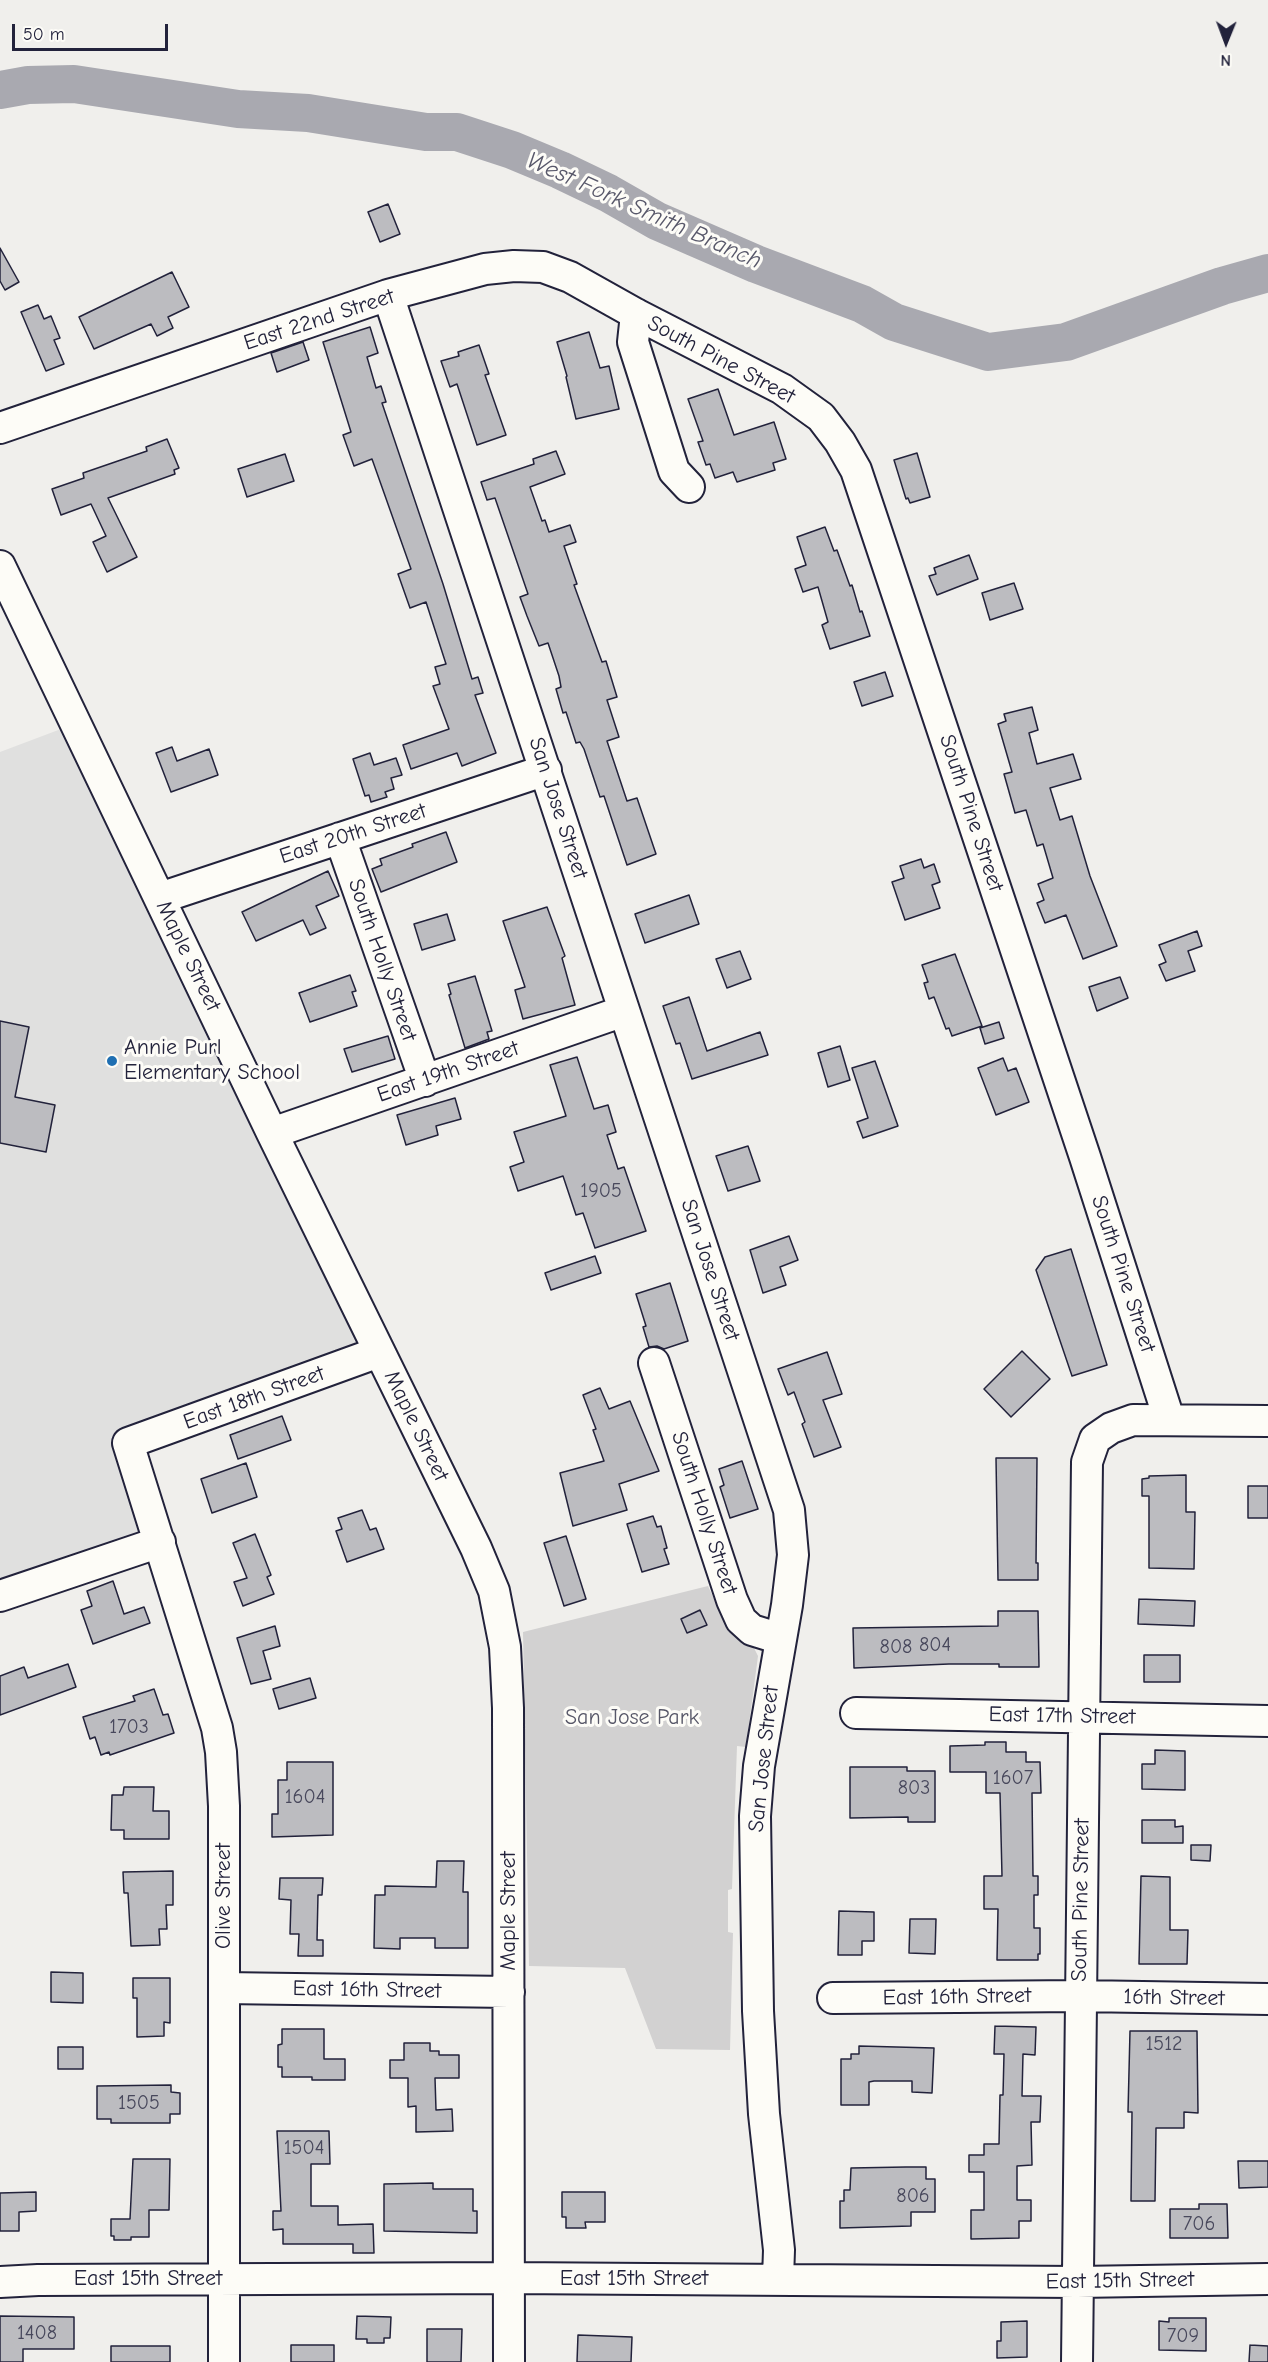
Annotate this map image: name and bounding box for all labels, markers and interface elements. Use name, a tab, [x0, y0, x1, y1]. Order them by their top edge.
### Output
scale bar	[15, 12, 171, 50]
north arrow	[1196, 12, 1256, 72]
text: 50 m	[23, 24, 65, 45]
text: N	[1220, 51, 1231, 69]
water label: West Fork Smith Branch	[522, 146, 766, 276]
street label: East 22nd Street	[240, 283, 398, 357]
street label: South Pine Street	[643, 310, 799, 410]
street label: South Pine Street	[933, 731, 1009, 895]
street label: San Jose Street	[523, 734, 593, 882]
street label: East 20th Street	[276, 798, 430, 870]
street label: South Holly Street	[342, 875, 422, 1045]
street label: Maple Street	[150, 896, 226, 1016]
place label: Annie Purl Elementary School	[124, 1035, 300, 1086]
street label: East 19th Street	[374, 1035, 522, 1109]
marker: Annie Purl Elementary School	[105, 1054, 119, 1068]
house number: 1905	[580, 1179, 622, 1203]
street label: South Pine Street	[1085, 1192, 1161, 1356]
street label: San Jose Street	[675, 1196, 745, 1344]
street label: East 18th Street	[180, 1360, 328, 1436]
street label: Maple Street	[378, 1366, 454, 1486]
street label: South Holly Street	[665, 1428, 743, 1598]
house number: 804	[919, 1633, 951, 1657]
house number: 808	[880, 1635, 912, 1659]
street label: San Jose Street	[743, 1684, 785, 1834]
street label: East 17th Street	[988, 1702, 1136, 1730]
park label: San Jose Park	[565, 1705, 699, 1731]
house number: 1703	[109, 1715, 149, 1739]
house number: 1607	[993, 1766, 1033, 1790]
house number: 803	[898, 1776, 930, 1800]
house number: 1604	[285, 1785, 325, 1809]
street label: South Pine Street	[1066, 1818, 1096, 1982]
street label: Olive Street	[211, 1843, 237, 1949]
street label: Maple Street	[496, 1851, 522, 1971]
street label: East 16th Street	[292, 1976, 442, 2004]
street label: East 16th Street	[882, 1983, 1032, 2011]
street label: 16th Street	[1123, 1984, 1225, 2012]
house number: 1512	[1145, 2032, 1183, 2056]
house number: 1505	[118, 2091, 160, 2115]
house number: 1504	[284, 2136, 324, 2160]
house number: 806	[896, 2184, 930, 2208]
house number: 706	[1183, 2212, 1215, 2236]
street label: East 15th Street	[74, 2266, 222, 2292]
street label: East 15th Street	[560, 2266, 708, 2292]
street label: East 15th Street	[1045, 2267, 1195, 2295]
house number: 1408	[17, 2321, 57, 2345]
house number: 709	[1167, 2324, 1199, 2348]

